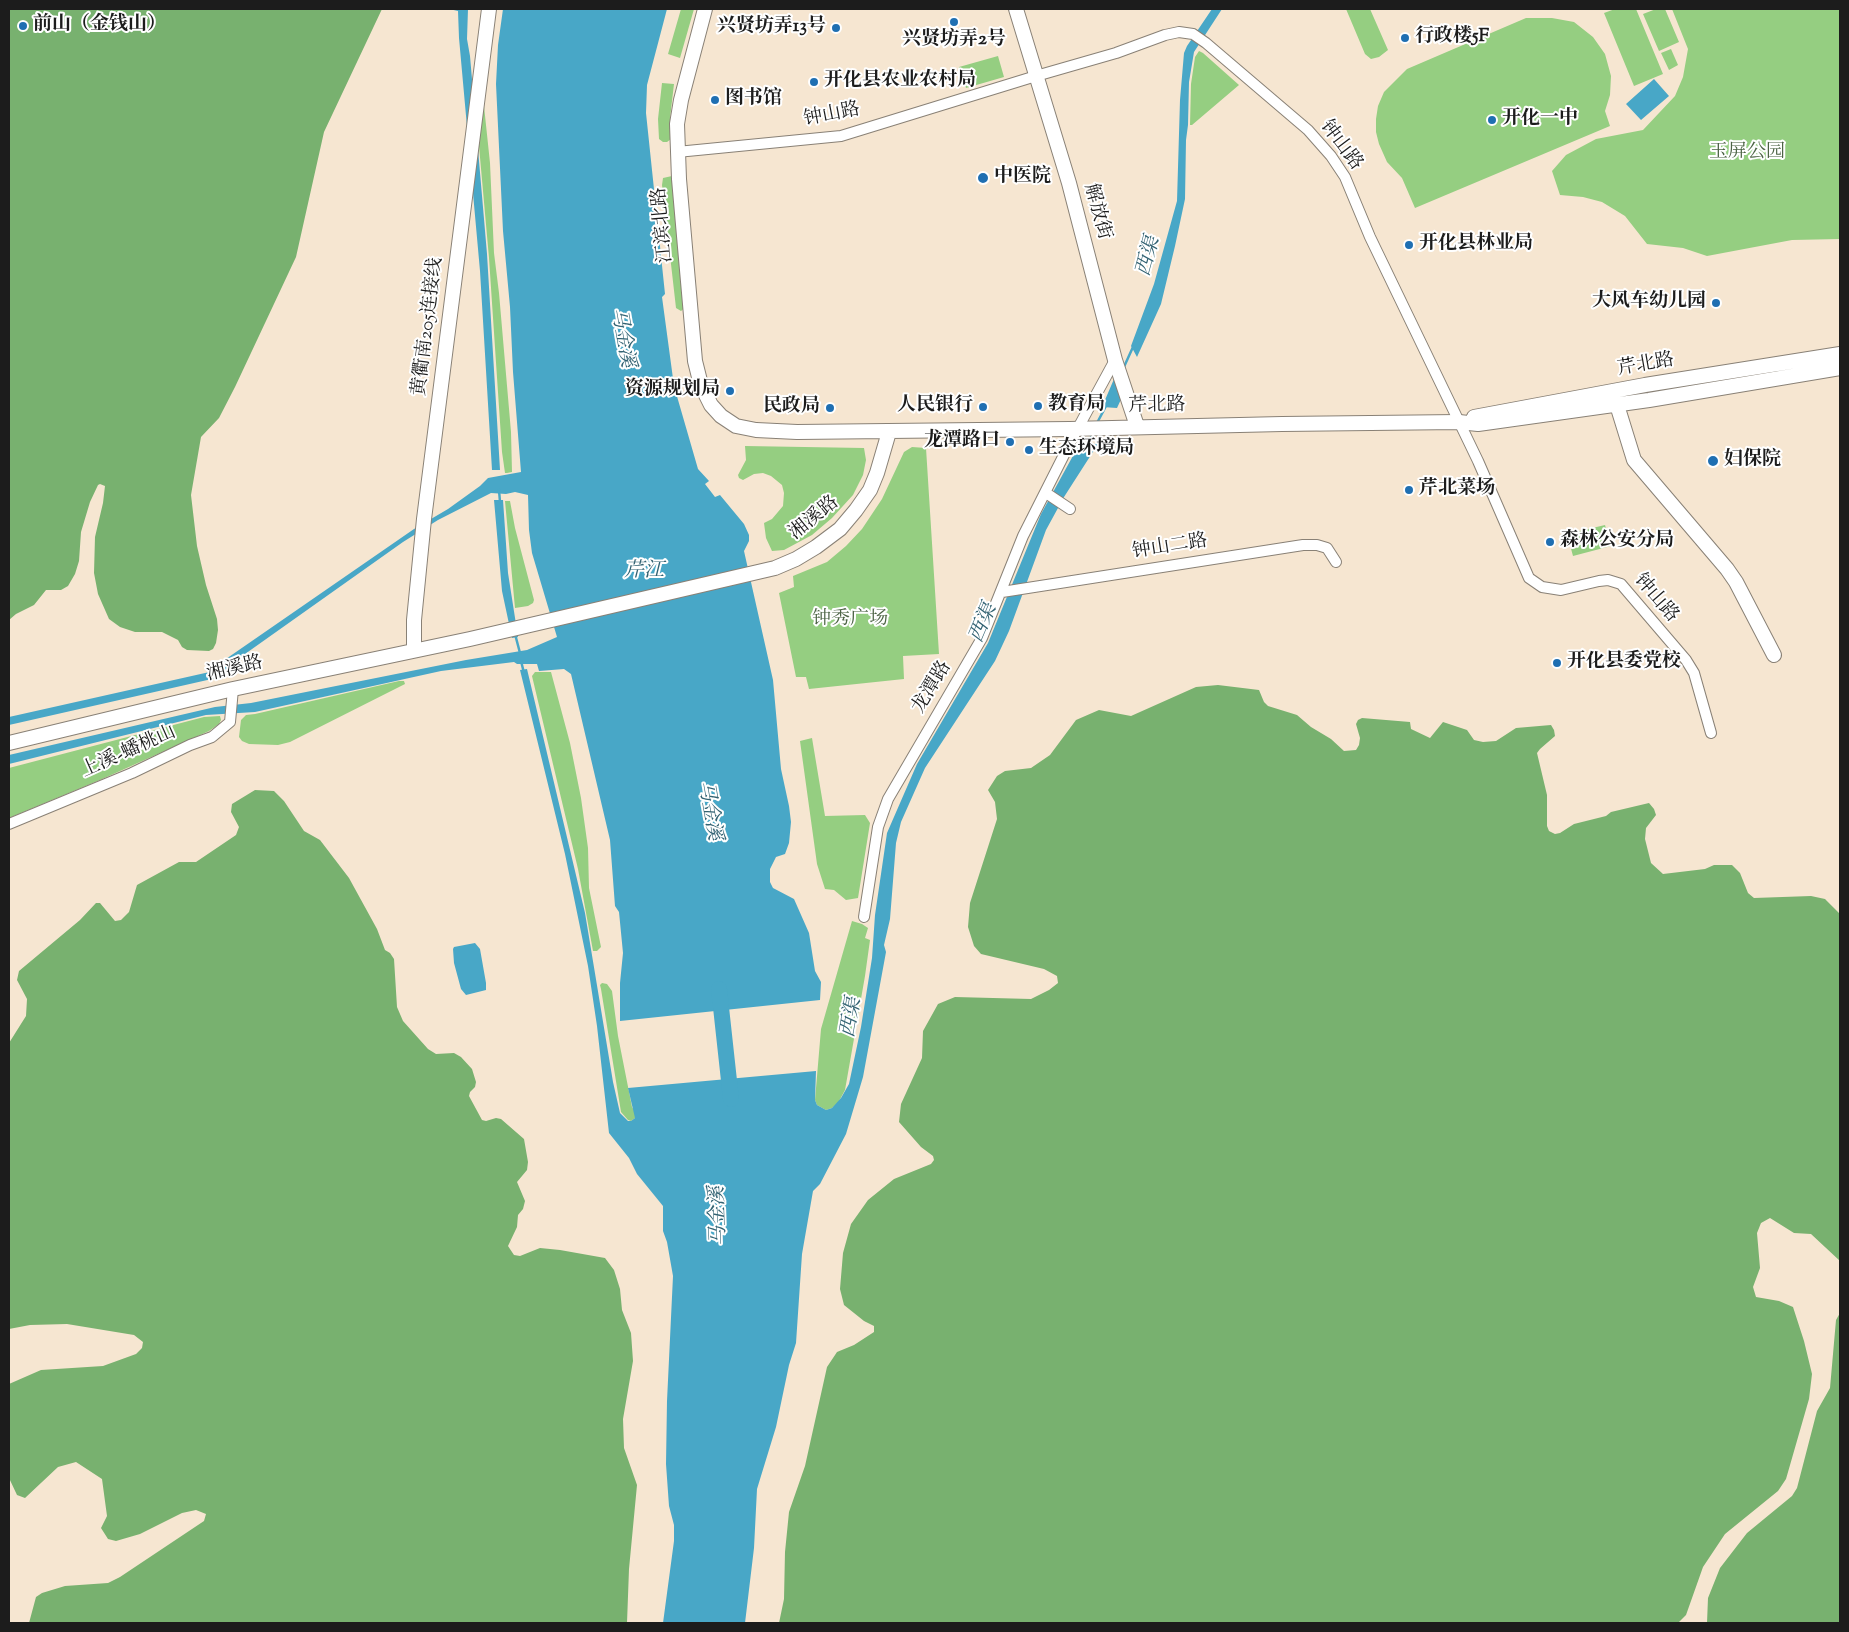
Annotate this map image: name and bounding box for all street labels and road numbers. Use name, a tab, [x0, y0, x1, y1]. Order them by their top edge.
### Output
street label: 钟山路	[802, 99, 862, 133]
street label: 钟山路	[1314, 116, 1366, 176]
street label: 解放街	[1078, 182, 1114, 242]
street label: 江滨北路	[649, 186, 679, 264]
street label: 黄衢南205连接线	[409, 256, 449, 398]
street label: 芹北路	[1616, 350, 1676, 382]
street label: 芹北路	[1128, 395, 1186, 419]
street label: 湘溪路	[786, 492, 844, 546]
street label: 钟山二路	[1131, 531, 1209, 565]
street label: 钟山路	[1628, 570, 1682, 628]
street label: 湘溪路	[205, 652, 265, 688]
street label: 龙潭路	[909, 658, 957, 718]
street label: 上溪-蟠桃山	[78, 722, 180, 784]

